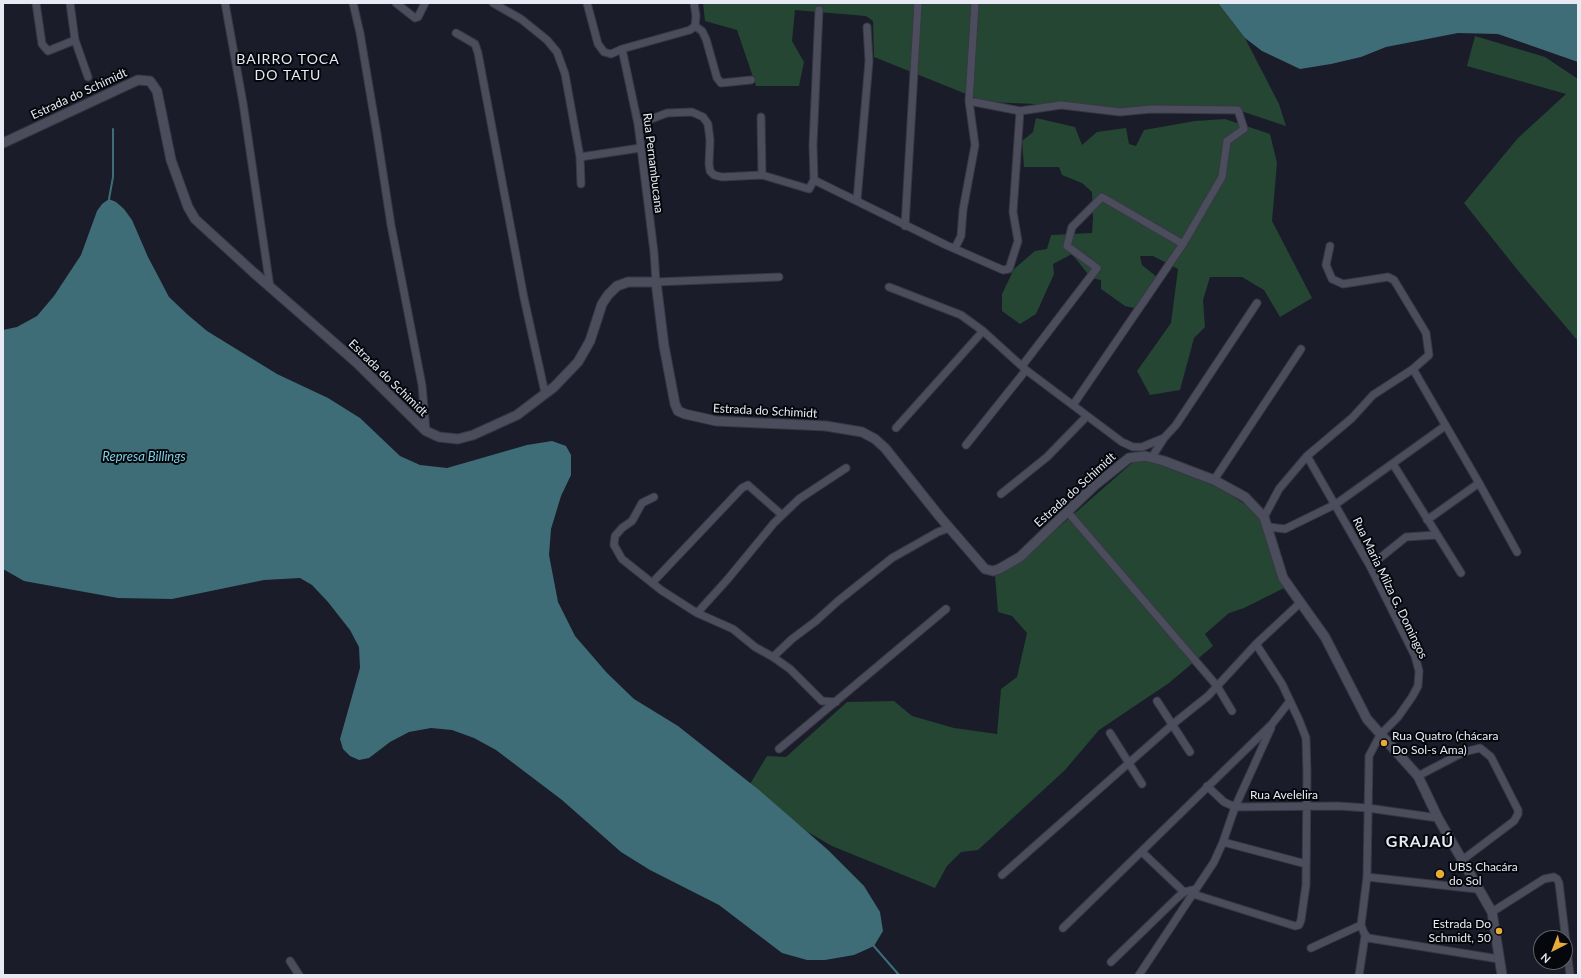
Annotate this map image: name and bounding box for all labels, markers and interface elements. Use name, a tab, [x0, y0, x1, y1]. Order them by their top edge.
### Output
district label: BAIRRO TOCA DO TATU	[236, 51, 340, 84]
street label: Estrada do Schimidt	[29, 65, 129, 123]
street label: Rua Pernambucana	[640, 112, 666, 214]
street label: Estrada do Schimidt	[345, 337, 431, 419]
street label: Estrada do Schimidt	[712, 401, 818, 421]
water label: Represa Billings	[102, 449, 186, 465]
street label: Estrada do Schimidt	[1031, 450, 1119, 530]
street label: Rua Maria Milza G. Domingos	[1349, 515, 1431, 661]
place label: Rua Quatro (chácara Do Sol-s Ama)	[1392, 729, 1499, 757]
marker: Rua Quatro (chácara Do Sol-s Ama)	[1379, 738, 1389, 748]
street label: Rua Avelelira	[1250, 788, 1318, 802]
district label: GRAJAÚ	[1386, 832, 1454, 852]
place label: UBS Chacára do Sol	[1449, 860, 1518, 888]
marker: UBS Chacára do Sol	[1434, 868, 1446, 880]
place label: Estrada Do Schmidt, 50	[1429, 917, 1491, 945]
marker: Estrada Do Schmidt, 50	[1494, 926, 1504, 936]
north arrow	[1533, 930, 1573, 970]
text: N	[1538, 951, 1553, 966]

